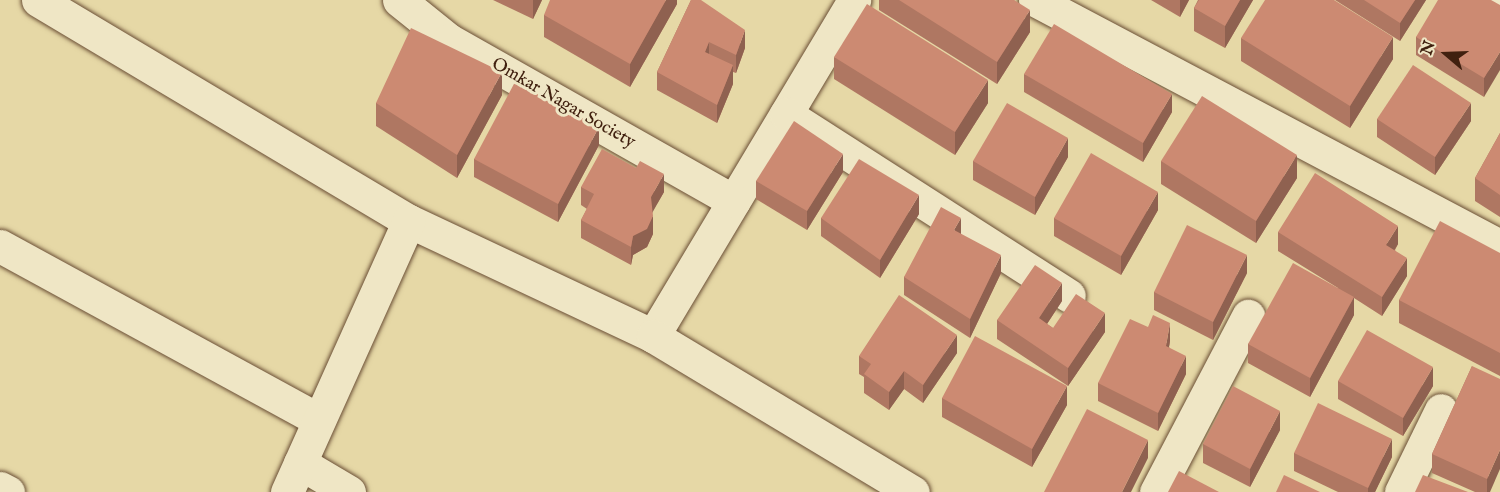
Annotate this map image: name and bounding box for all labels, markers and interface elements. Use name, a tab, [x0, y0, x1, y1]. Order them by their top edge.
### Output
north arrow	[1416, 24, 1476, 84]
text: N	[1417, 38, 1441, 58]
street label: Omkar Nagar Society	[487, 54, 639, 154]

